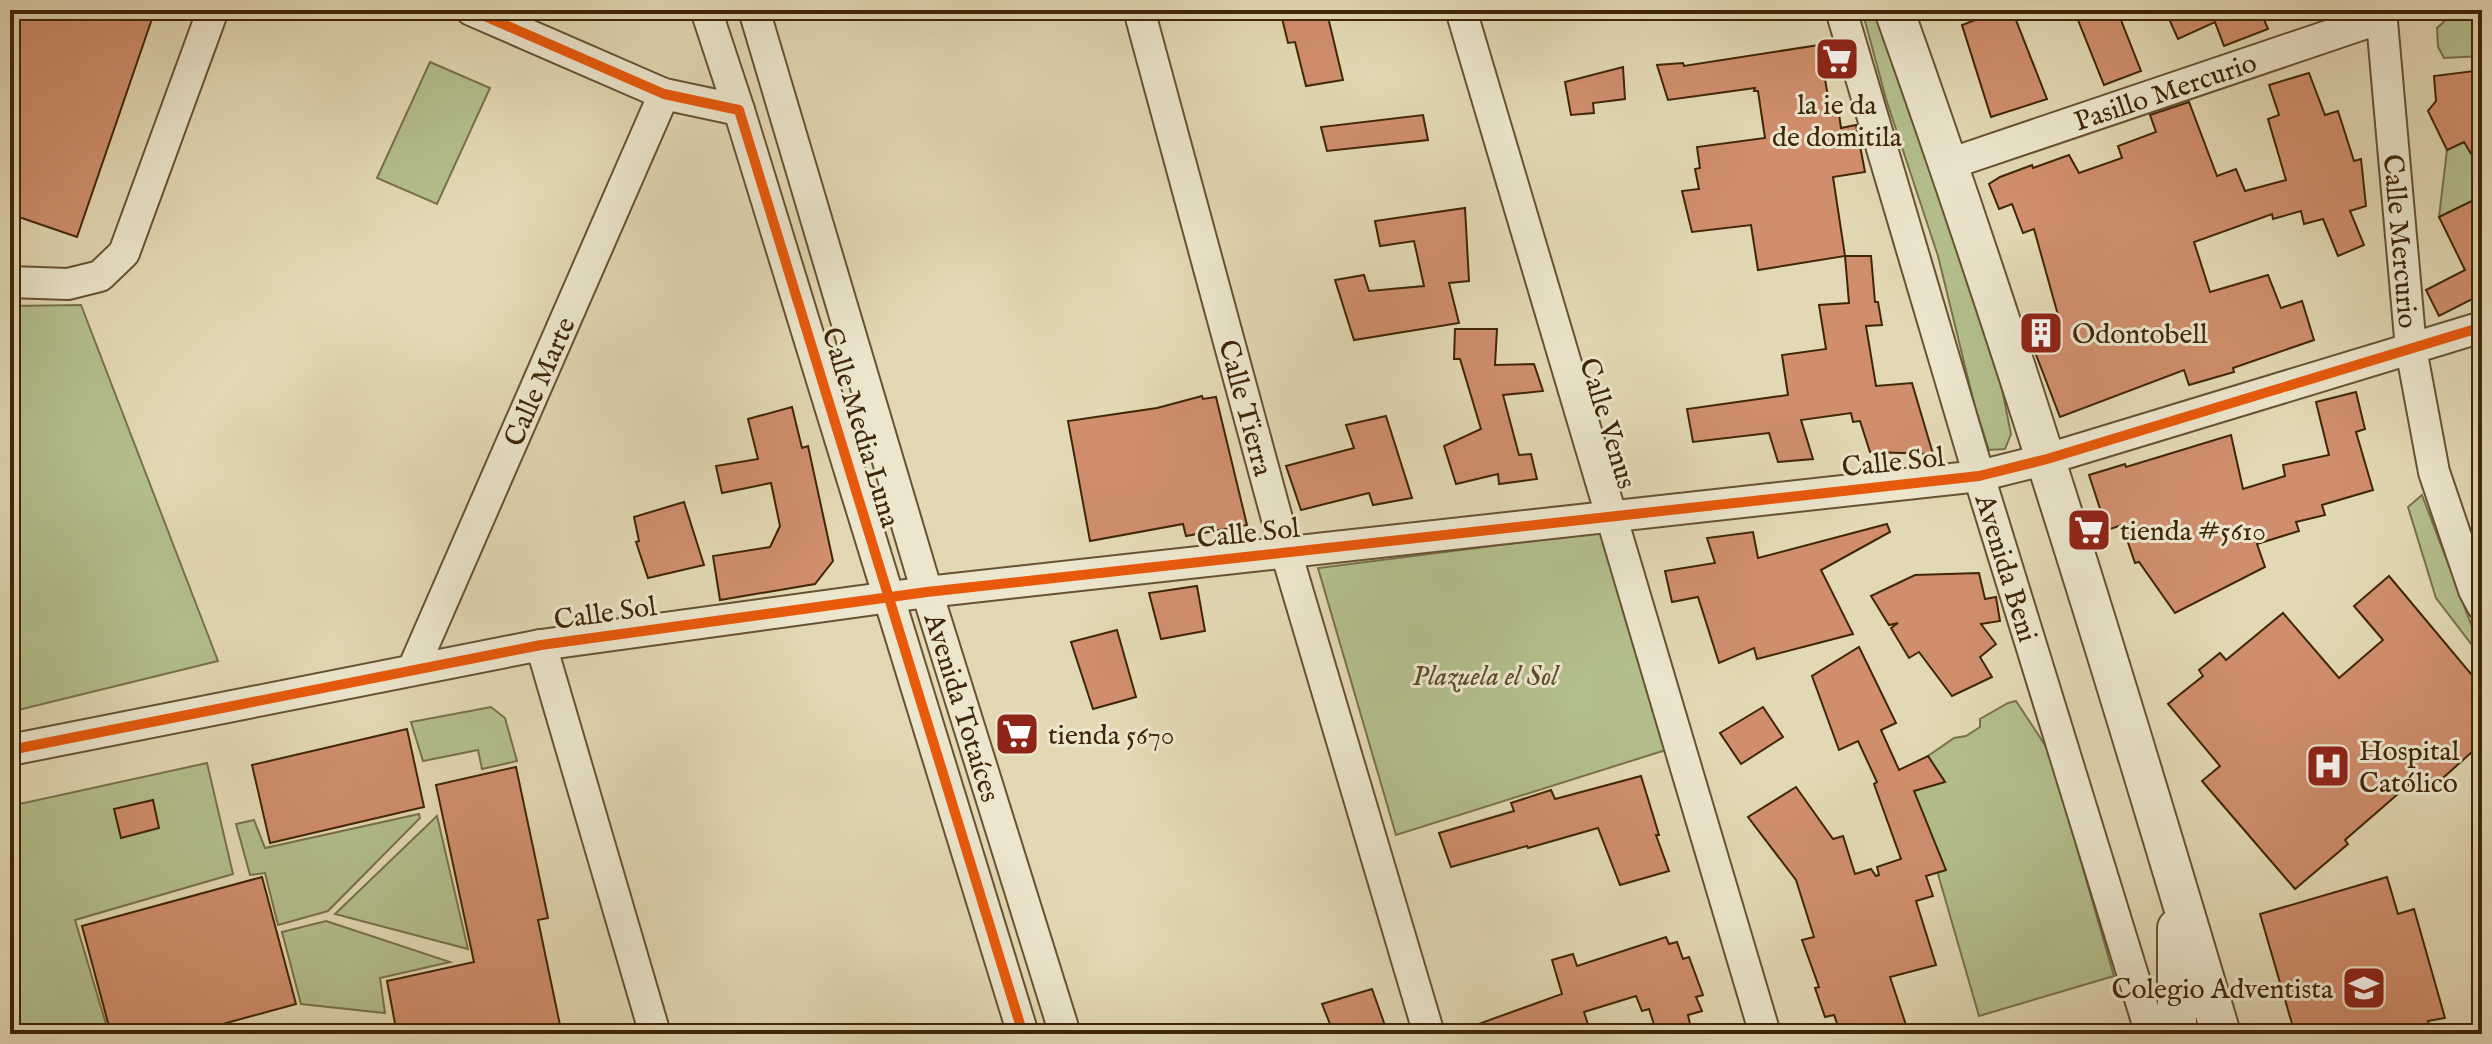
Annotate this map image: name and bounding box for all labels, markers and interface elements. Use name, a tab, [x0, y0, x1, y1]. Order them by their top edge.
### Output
supermarket icon: la ie da de domitila	[1813, 35, 1861, 83]
street label: Pasillo Mercurio	[2070, 46, 2262, 140]
place label: la ie da de domitila	[1772, 89, 1903, 156]
street label: Calle Mercurio	[2374, 153, 2424, 330]
building icon: Odontobell	[2017, 309, 2065, 357]
street label: Calle Marte	[497, 312, 585, 452]
place label: Odontobell	[2072, 318, 2208, 353]
street label: Calle Media Luna	[813, 323, 907, 533]
street label: Calle Tierra	[1209, 336, 1280, 481]
street label: Calle Venus	[1570, 354, 1643, 493]
street label: Calle Sol	[1840, 441, 1947, 486]
street label: Avenida Beni	[1965, 489, 2044, 647]
supermarket icon: tienda #5610	[2065, 506, 2113, 554]
street label: Calle Sol	[1195, 512, 1302, 557]
place label: tienda #5610	[2120, 515, 2266, 550]
street label: Calle Sol	[552, 590, 659, 639]
street label: Avenida Totaíces	[914, 608, 1007, 807]
park label: Plazuela el Sol	[1412, 660, 1560, 695]
supermarket icon: tienda 5670	[993, 710, 1041, 758]
place label: tienda 5670	[1048, 719, 1175, 754]
place label: Hospital Católico	[2359, 735, 2460, 802]
hospital icon: Hospital Católico	[2304, 742, 2352, 790]
school or university icon: Colegio Adventista	[2340, 964, 2388, 1012]
place label: Colegio Adventista	[2112, 973, 2334, 1008]

